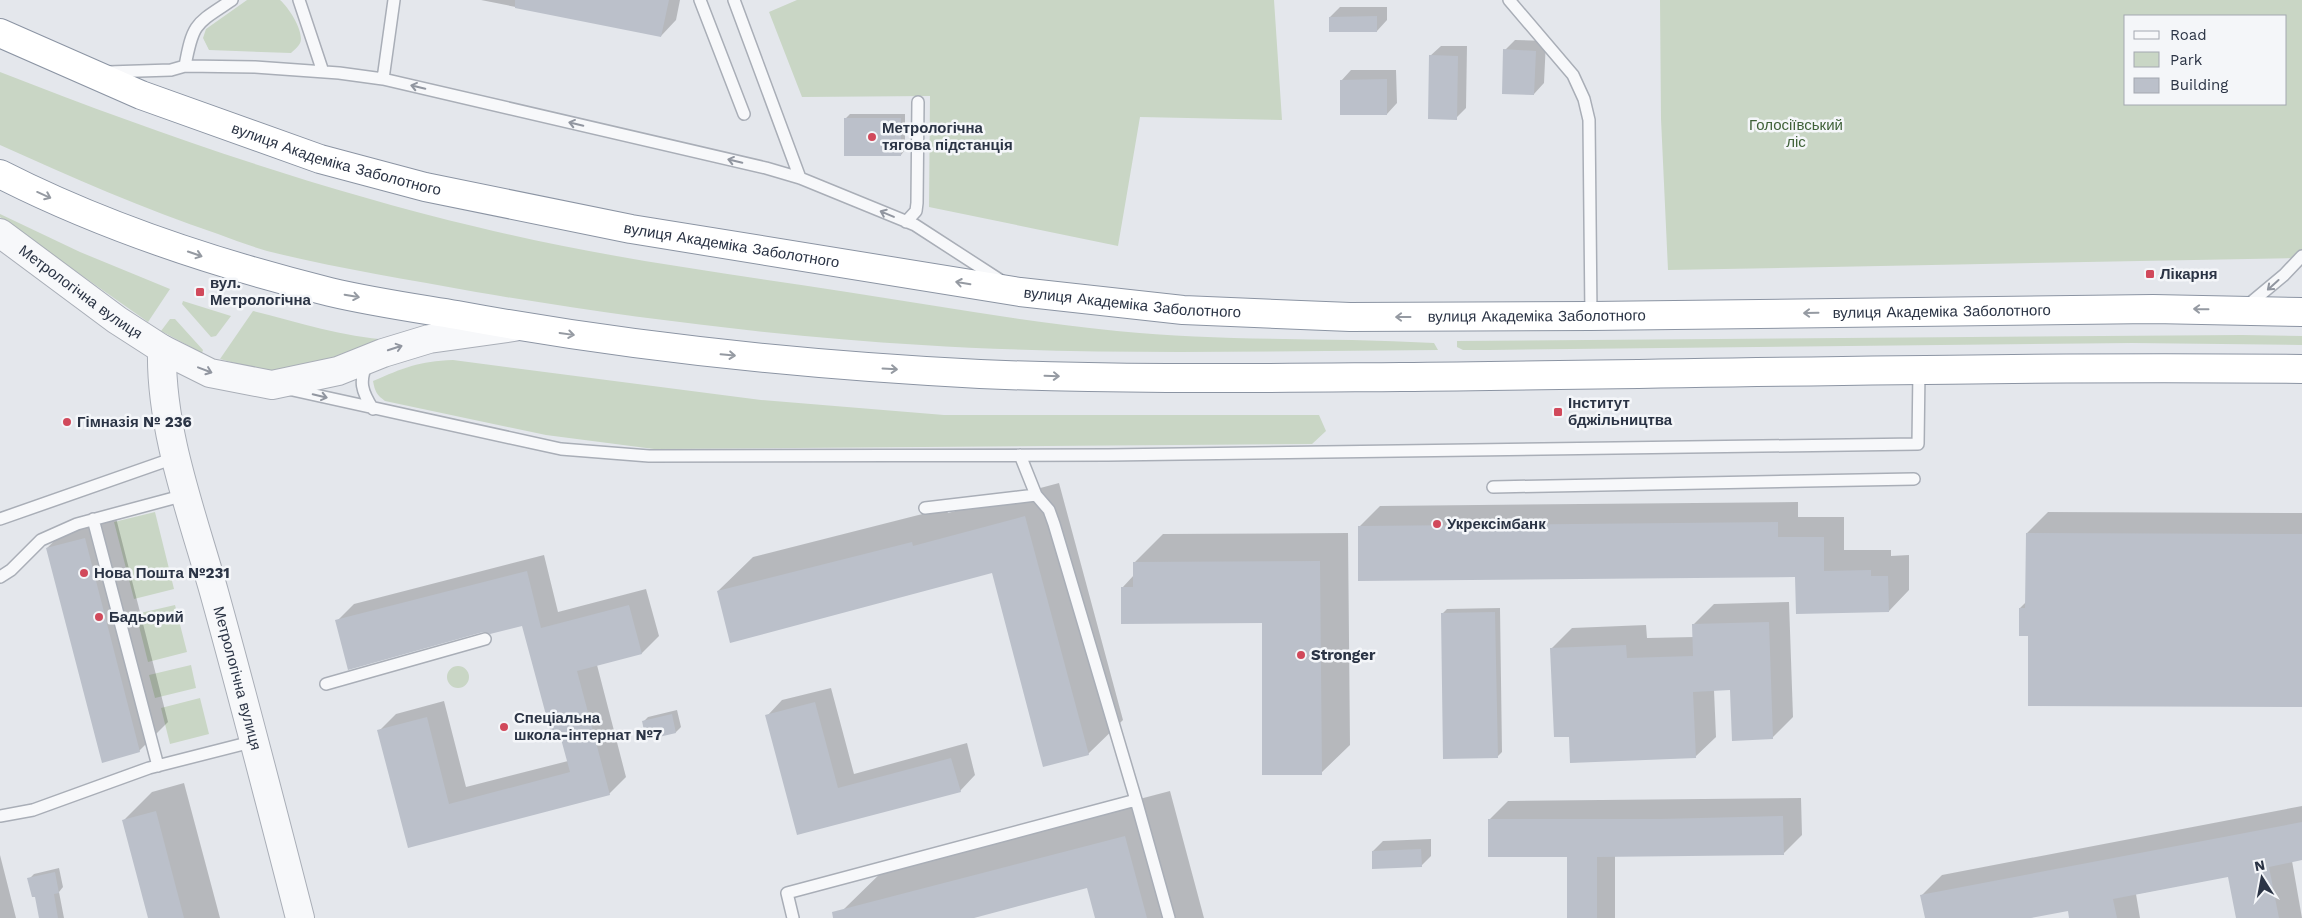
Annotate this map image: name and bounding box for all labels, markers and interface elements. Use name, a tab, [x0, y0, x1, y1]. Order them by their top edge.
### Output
legend	[2124, 15, 2287, 105]
text: Road	[2170, 26, 2207, 44]
text: Park	[2170, 51, 2203, 69]
text: Building	[2170, 76, 2228, 94]
one-way arrow	[410, 82, 426, 91]
park label: Голосіївський ліс	[1749, 116, 1843, 151]
street label: вулиця Академіка Заболотного	[229, 119, 443, 199]
one-way arrow	[569, 119, 585, 128]
place label: Метрологічна тягова підстанція	[882, 119, 1013, 154]
marker: Метрологічна тягова підстанція	[866, 131, 878, 143]
one-way arrow	[727, 156, 743, 165]
one-way arrow	[36, 190, 51, 200]
one-way arrow	[880, 209, 895, 218]
street label: вулиця Академіка Заболотного	[622, 219, 841, 272]
street label: Метрологічна вулиця	[15, 241, 146, 343]
one-way arrow	[187, 250, 203, 259]
place label: Лікарня	[2160, 265, 2218, 283]
marker: Лікарня	[2144, 268, 2156, 280]
place label: вул. Метрологічна	[210, 274, 312, 309]
one-way arrow	[955, 278, 971, 288]
one-way arrow	[2267, 279, 2280, 291]
street label: вулиця Академіка Заболотного	[1023, 283, 1241, 321]
marker: вул. Метрологічна	[194, 286, 206, 298]
one-way arrow	[344, 292, 360, 302]
street label: вулиця Академіка Заболотного	[1833, 301, 2051, 322]
one-way arrow	[2193, 304, 2210, 314]
street label: вулиця Академіка Заболотного	[1428, 306, 1646, 326]
one-way arrow	[1803, 308, 1820, 318]
one-way arrow	[1396, 312, 1412, 322]
one-way arrow	[558, 329, 574, 339]
one-way arrow	[387, 343, 403, 353]
one-way arrow	[719, 350, 735, 360]
one-way arrow	[881, 364, 897, 373]
one-way arrow	[197, 366, 213, 375]
one-way arrow	[1044, 371, 1060, 381]
one-way arrow	[311, 392, 327, 401]
place label: Інститут бджільництва	[1568, 394, 1673, 429]
marker: Інститут бджільництва	[1552, 406, 1564, 418]
place label: Гімназія № 236	[77, 413, 192, 431]
marker: Гімназія № 236	[61, 416, 73, 428]
place label: Укрексімбанк	[1447, 515, 1546, 533]
marker: Укрексімбанк	[1431, 518, 1443, 530]
place label: Нова Пошта №231	[94, 564, 230, 582]
marker: Нова Пошта №231	[78, 567, 90, 579]
street label: Метрологічна вулиця	[209, 604, 265, 752]
place label: Бадьорий	[109, 608, 184, 626]
marker: Бадьорий	[93, 611, 105, 623]
place label: Stronger	[1311, 646, 1376, 664]
marker: Stronger	[1295, 649, 1307, 661]
place label: Спеціальна школа-інтернат №7	[514, 709, 662, 744]
marker: Спеціальна школа-інтернат №7	[498, 721, 510, 733]
north arrow	[2237, 853, 2287, 903]
text: N	[2253, 856, 2266, 874]

